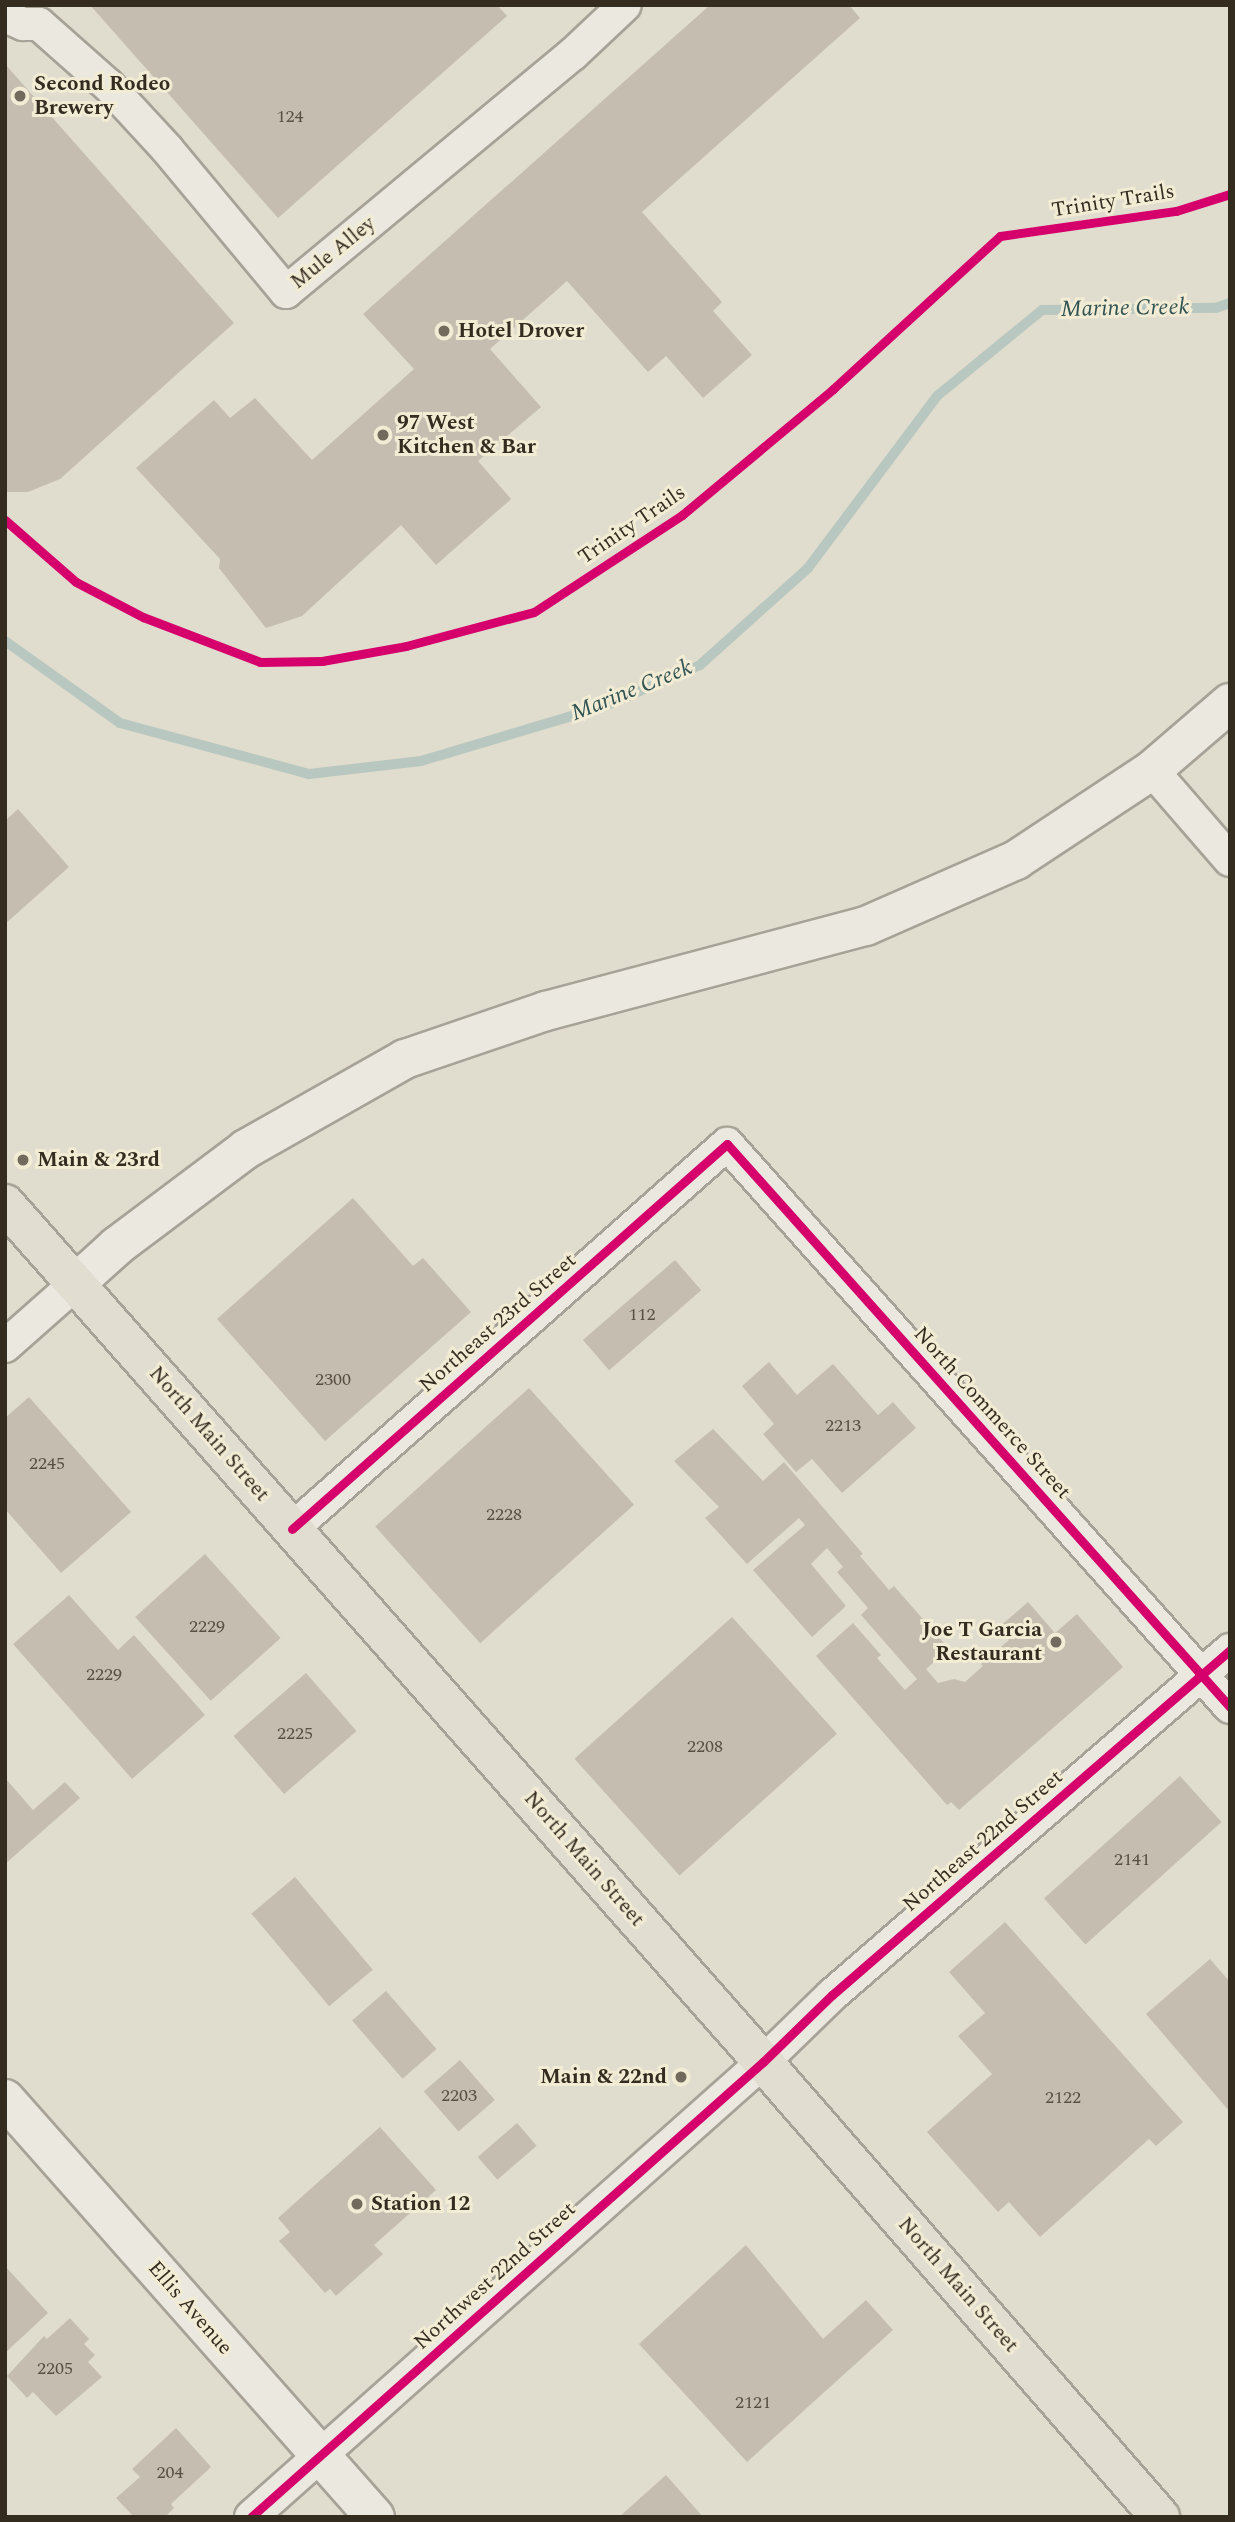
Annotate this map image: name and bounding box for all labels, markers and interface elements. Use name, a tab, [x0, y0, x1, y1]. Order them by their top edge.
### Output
place label: Second Rodeo Brewery	[34, 71, 170, 121]
marker: Second Rodeo Brewery	[12, 88, 28, 104]
house number: 124	[277, 106, 303, 128]
street label: Trinity Trails	[1050, 179, 1176, 223]
street label: Mule Alley	[286, 211, 380, 295]
water label: Marine Creek	[1060, 294, 1190, 324]
place label: Hotel Drover	[458, 318, 584, 344]
marker: Hotel Drover	[436, 323, 452, 339]
place label: 97 West Kitchen & Bar	[397, 410, 536, 460]
marker: 97 West Kitchen & Bar	[375, 427, 391, 443]
street label: Trinity Trails	[574, 480, 690, 570]
water label: Marine Creek	[567, 654, 697, 728]
place label: Main & 23rd	[37, 1147, 160, 1173]
marker: Main & 23rd	[15, 1152, 31, 1168]
street label: Northeast 23rd Street	[414, 1248, 582, 1398]
house number: 112	[629, 1304, 655, 1326]
street label: North Commerce Street	[908, 1322, 1076, 1504]
street label: North Main Street	[143, 1361, 275, 1507]
house number: 2300	[315, 1369, 351, 1391]
house number: 2213	[825, 1415, 861, 1437]
house number: 2245	[29, 1453, 65, 1475]
house number: 2228	[486, 1504, 522, 1526]
house number: 2229	[189, 1616, 225, 1638]
place label: Joe T Garcia Restaurant	[922, 1617, 1042, 1667]
marker: Joe T Garcia Restaurant	[1048, 1634, 1064, 1650]
house number: 2229	[86, 1664, 122, 1686]
house number: 2225	[277, 1723, 313, 1745]
house number: 2208	[687, 1736, 723, 1758]
street label: Northeast 22nd Street	[898, 1765, 1068, 1917]
street label: North Main Street	[518, 1786, 650, 1932]
house number: 2141	[1114, 1849, 1150, 1871]
place label: Main & 22nd	[540, 2064, 667, 2090]
marker: Main & 22nd	[673, 2069, 689, 2085]
house number: 2203	[441, 2085, 477, 2107]
house number: 2122	[1045, 2087, 1081, 2109]
place label: Station 12	[371, 2191, 470, 2217]
marker: Station 12	[349, 2196, 365, 2212]
street label: Northwest 22nd Street	[409, 2197, 581, 2355]
street label: North Main Street	[892, 2212, 1024, 2358]
street label: Ellis Avenue	[142, 2256, 238, 2360]
house number: 2205	[37, 2358, 73, 2380]
house number: 2121	[735, 2392, 771, 2414]
house number: 204	[157, 2462, 183, 2484]

